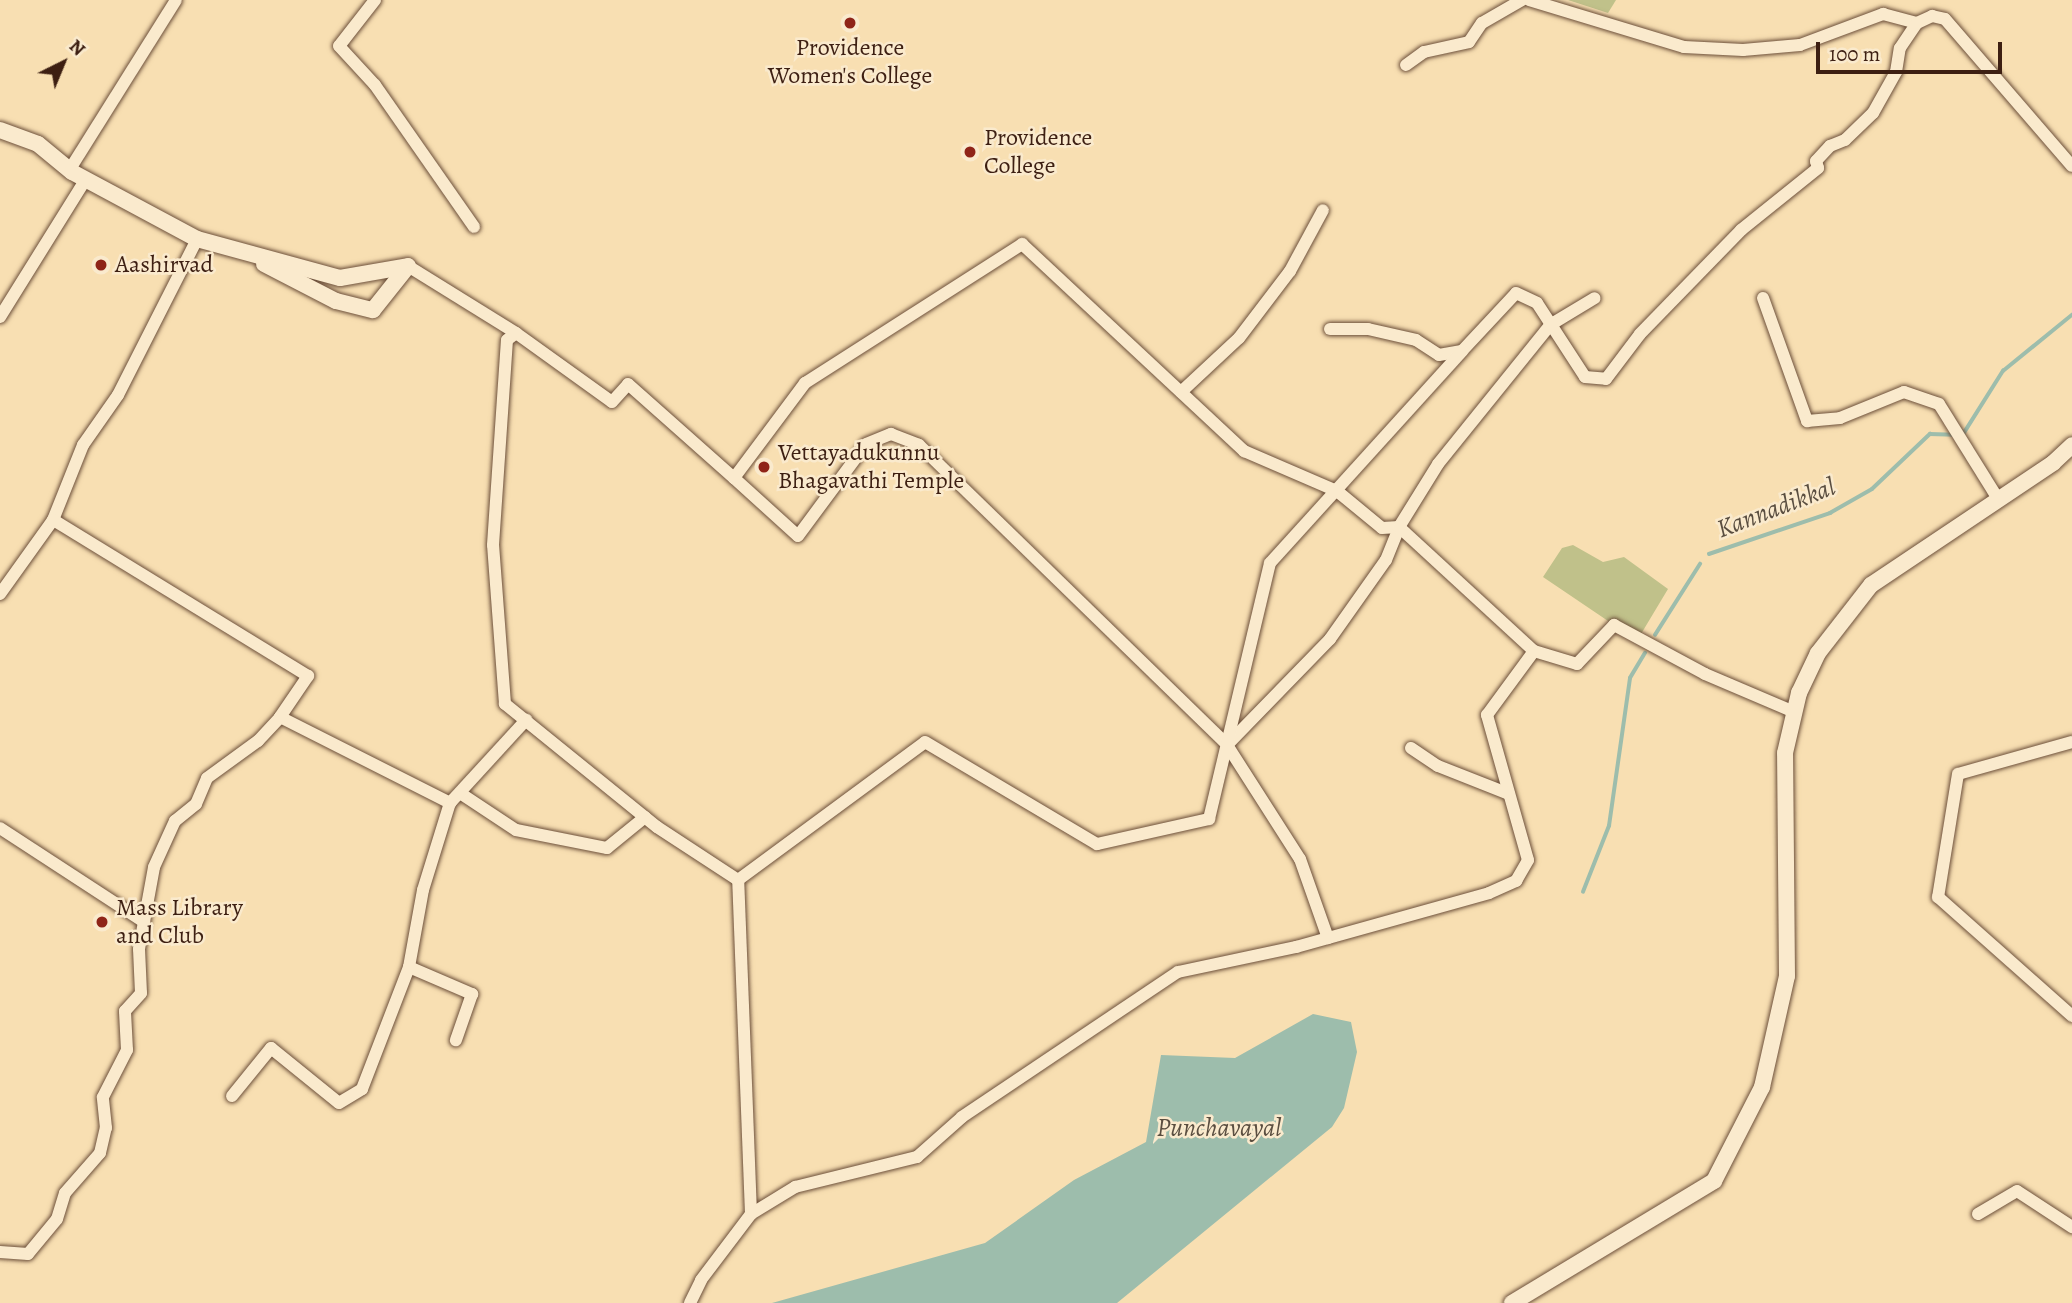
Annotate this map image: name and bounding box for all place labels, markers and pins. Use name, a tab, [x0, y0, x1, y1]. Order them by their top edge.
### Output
marker: Providence Women's College	[842, 15, 858, 31]
place label: Providence Women's College	[768, 34, 932, 90]
place label: Providence College	[984, 124, 1092, 180]
marker: Providence College	[962, 144, 978, 160]
place label: Aashirvad	[115, 251, 213, 279]
marker: Aashirvad	[93, 257, 109, 273]
place label: Vettayadukunnu Bhagavathi Temple	[778, 439, 964, 495]
marker: Vettayadukunnu Bhagavathi Temple	[756, 459, 772, 475]
place label: Mass Library and Club	[116, 894, 243, 950]
marker: Mass Library and Club	[94, 914, 110, 930]

